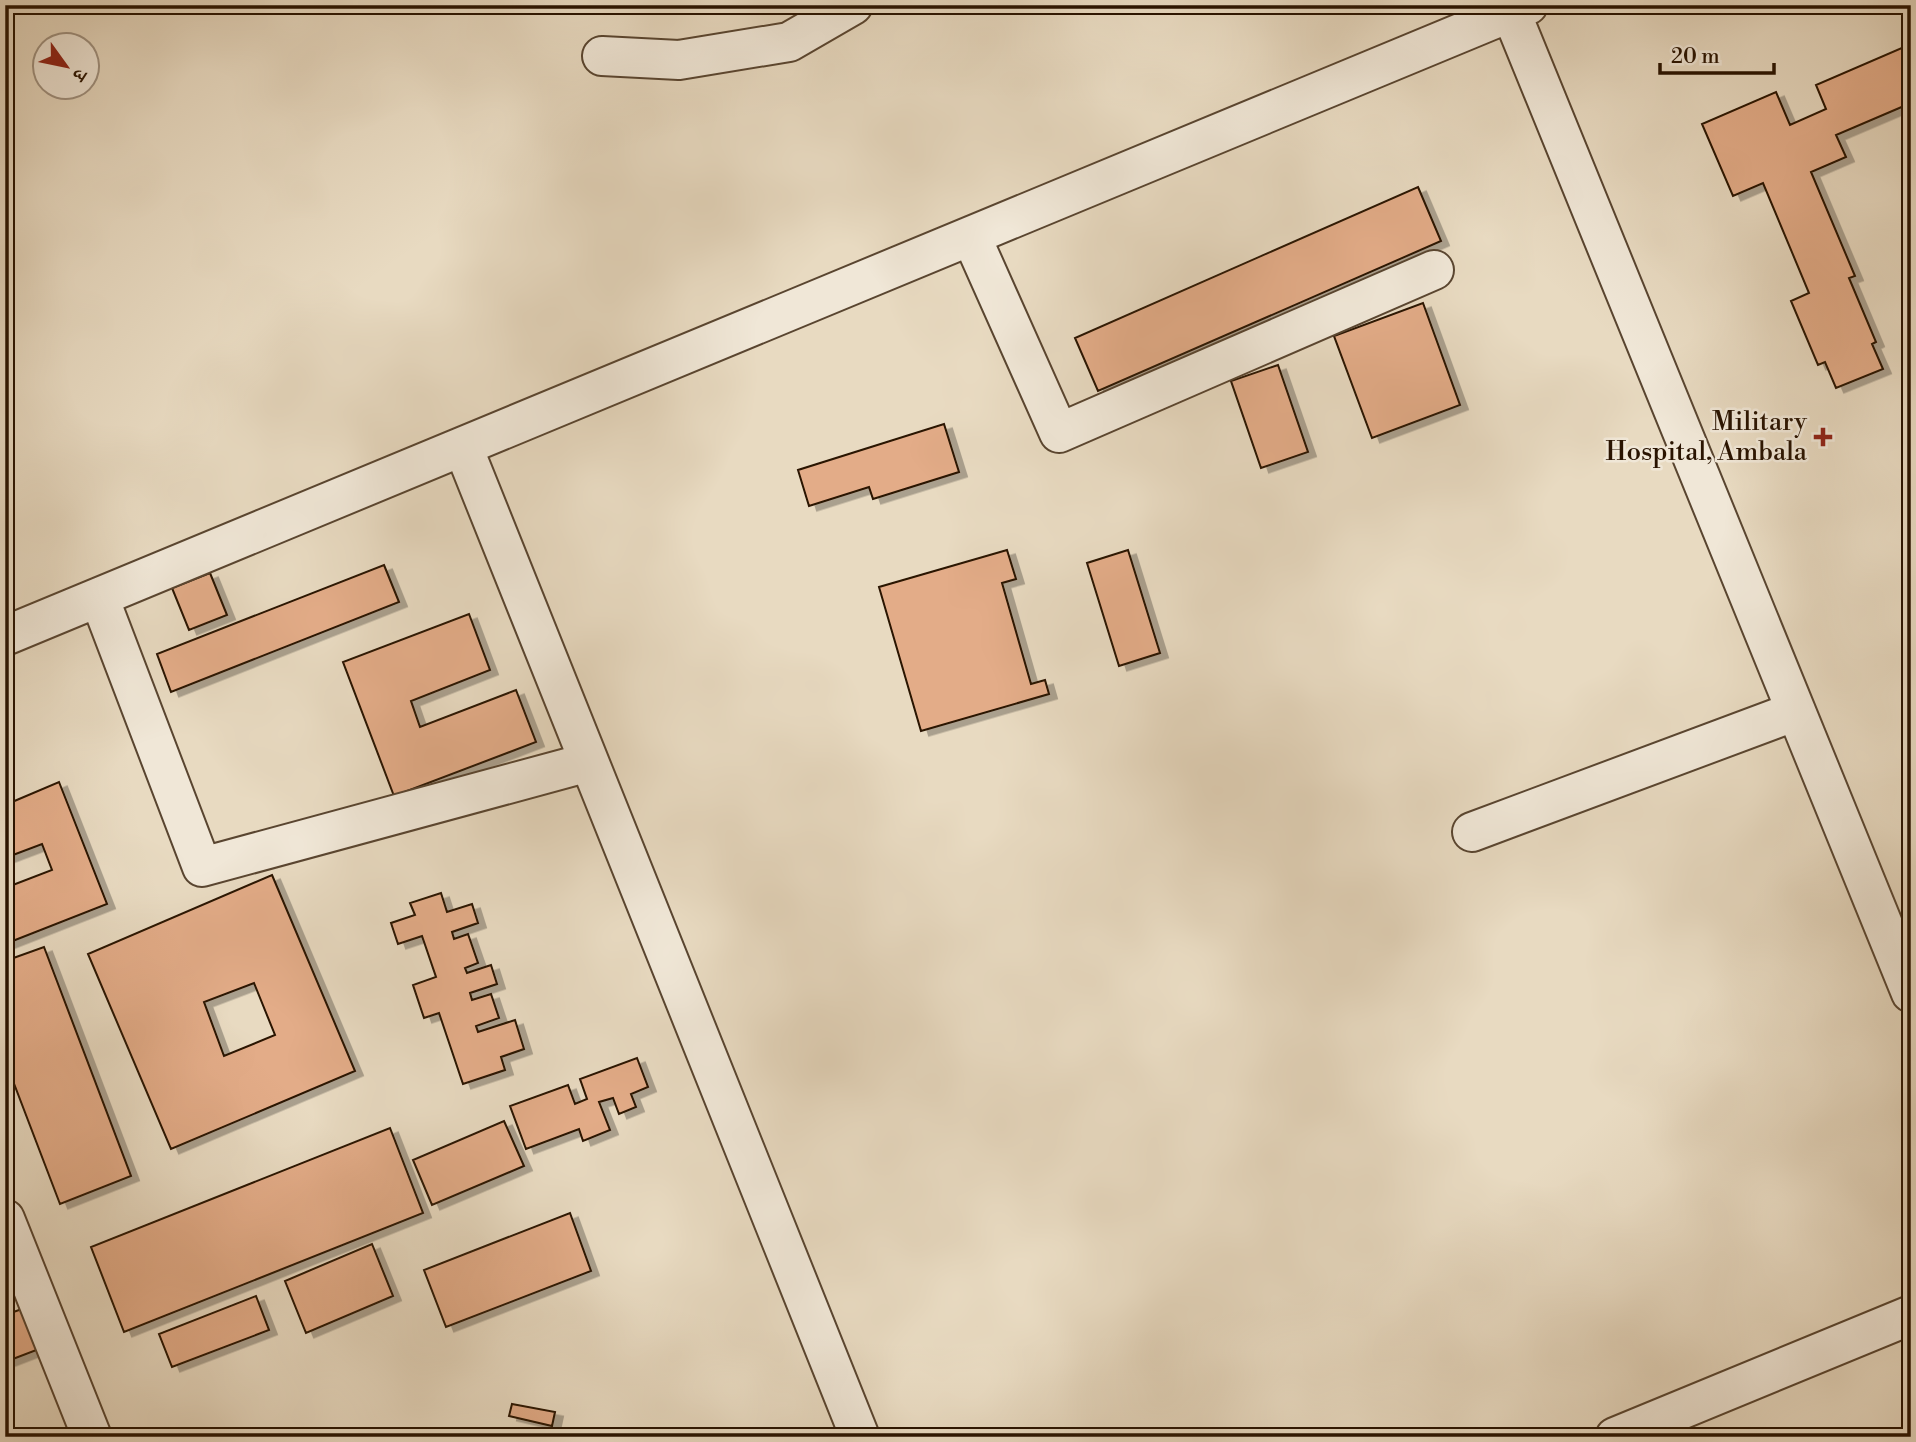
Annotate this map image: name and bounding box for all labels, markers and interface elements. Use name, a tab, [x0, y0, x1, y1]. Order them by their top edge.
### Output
north arrow	[32, 32, 102, 102]
scale bar	[1660, 32, 1774, 76]
text: 20 m	[1671, 44, 1720, 70]
text: उ	[66, 62, 93, 86]
place label: Military Hospital, Ambala	[1606, 406, 1808, 468]
marker: Military Hospital, Ambala	[1813, 427, 1833, 447]

